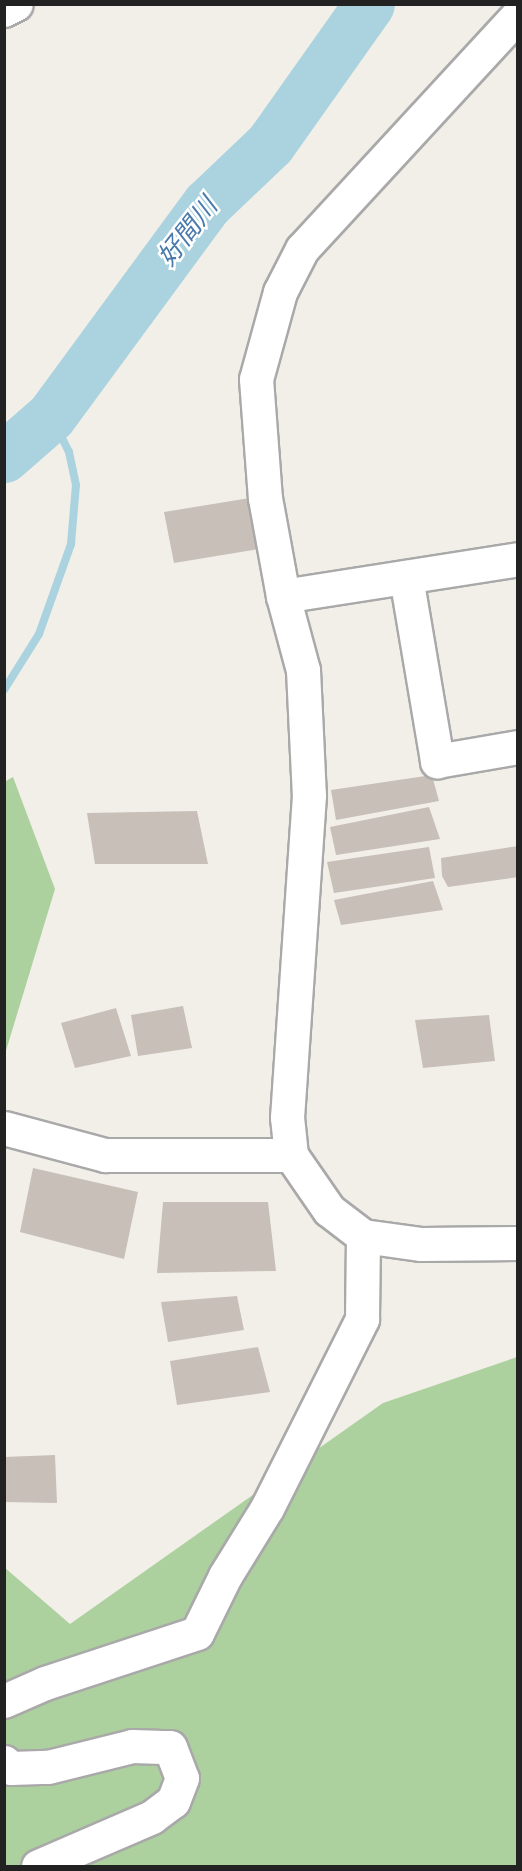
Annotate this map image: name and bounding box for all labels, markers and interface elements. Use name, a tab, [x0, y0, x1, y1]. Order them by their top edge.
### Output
water label: 好間川	[152, 192, 224, 272]

